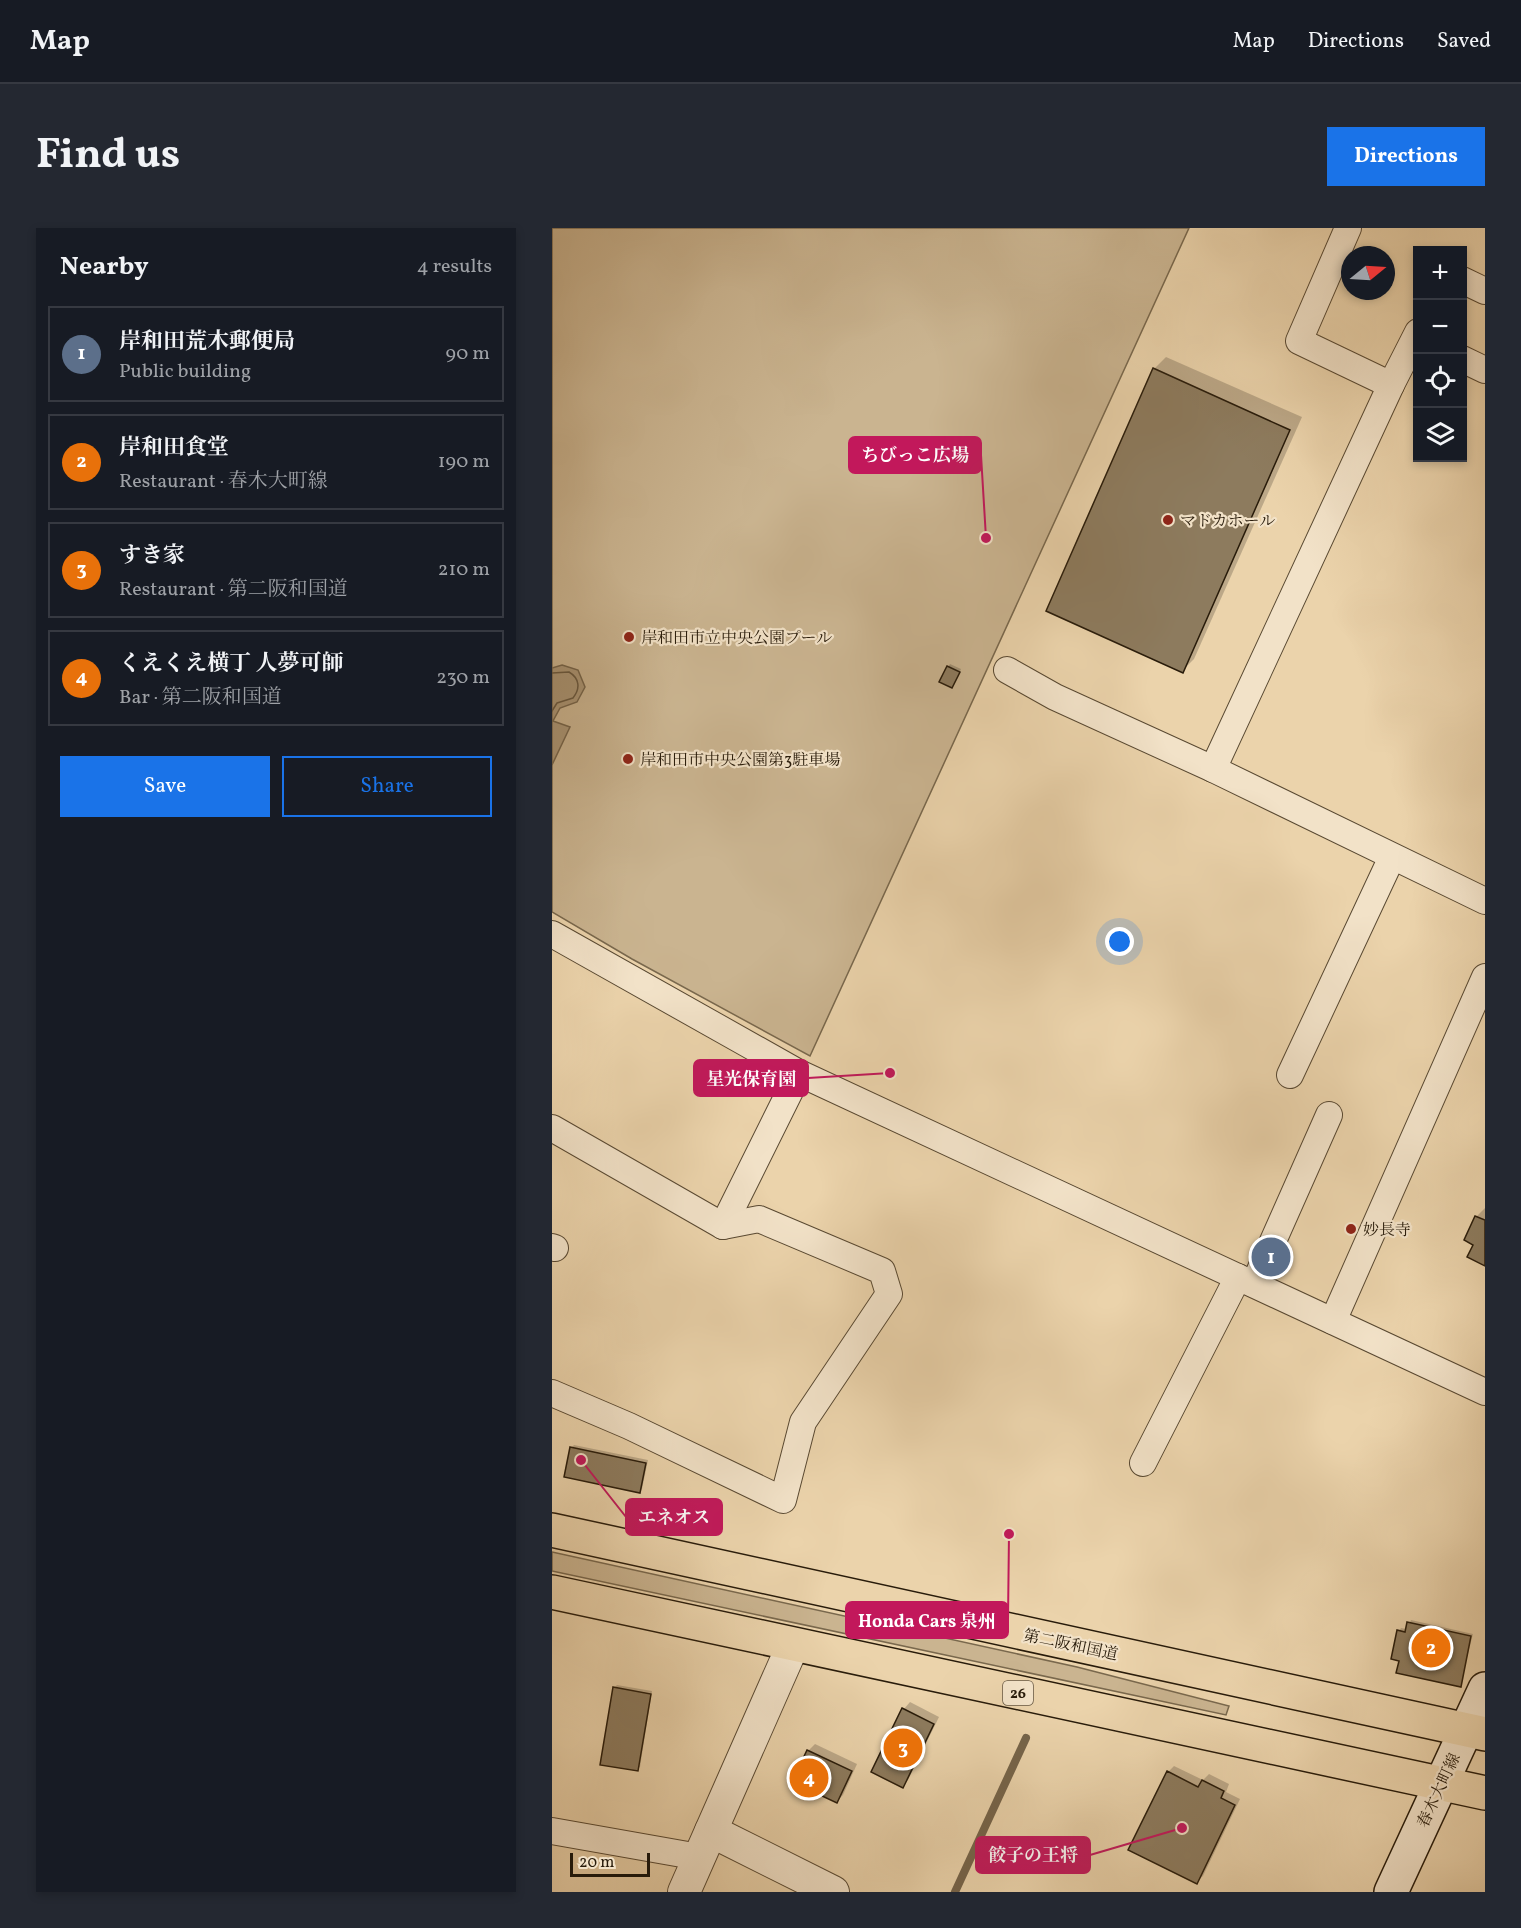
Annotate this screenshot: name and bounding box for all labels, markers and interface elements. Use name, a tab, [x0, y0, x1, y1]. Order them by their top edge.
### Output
text: Map	[30, 22, 90, 61]
text: Map	[1233, 27, 1275, 56]
text: Directions	[1308, 27, 1404, 56]
text: Saved	[1437, 27, 1491, 56]
text: Find us	[36, 127, 180, 186]
button: Directions	[1327, 127, 1485, 186]
north arrow	[1341, 246, 1395, 300]
map controls	[1413, 246, 1467, 462]
button: +	[1413, 246, 1467, 300]
text: Nearby	[60, 249, 149, 285]
text: 4 results	[417, 253, 492, 281]
button: −	[1413, 300, 1467, 354]
text: 岸和田荒木郵便局	[119, 327, 295, 358]
text: 1	[77, 340, 86, 368]
text: 90 m	[446, 340, 490, 368]
button: locate	[1413, 354, 1467, 408]
text: Public building	[119, 358, 251, 386]
button: layers	[1413, 408, 1467, 462]
text: 岸和田食堂	[119, 433, 229, 464]
callout: ちびっこ広場	[849, 437, 981, 473]
text: ちびっこ広場	[861, 444, 969, 469]
text: 2	[76, 448, 87, 476]
text: 190 m	[438, 448, 490, 476]
text: Restaurant · 春木大町線	[119, 468, 328, 496]
place label: マドカホール	[1180, 511, 1275, 533]
marker: マドカホール	[1161, 513, 1175, 527]
text: すき家	[119, 541, 185, 572]
text: 3	[76, 556, 87, 584]
text: 210 m	[438, 556, 490, 584]
text: Restaurant · 第二阪和国道	[119, 576, 348, 604]
place label: 岸和田市立中央公園プール	[641, 628, 832, 650]
marker: 岸和田市立中央公園プール	[622, 630, 636, 644]
text: くえくえ横丁 人夢可師	[119, 649, 343, 680]
text: 4	[75, 664, 88, 692]
text: 230 m	[436, 664, 490, 692]
text: Bar · 第二阪和国道	[119, 684, 282, 712]
place label: 岸和田市中央公園第3駐車場	[640, 750, 840, 772]
marker: 岸和田市中央公園第3駐車場	[621, 752, 635, 766]
button: Save	[60, 756, 270, 817]
button: Share	[282, 756, 492, 817]
your location	[1105, 927, 1134, 956]
callout: 星光保育園	[694, 1060, 808, 1096]
text: 星光保育園	[706, 1068, 796, 1093]
place label: 妙長寺	[1363, 1220, 1411, 1242]
marker: 妙長寺	[1344, 1222, 1358, 1236]
pin: 1	[1252, 1234, 1290, 1280]
callout: エネオス	[626, 1499, 722, 1535]
text: エネオス	[638, 1506, 710, 1531]
callout: Honda Cars 泉州	[846, 1602, 1008, 1638]
text: Honda Cars 泉州	[858, 1610, 996, 1635]
street label: 第二阪和国道	[1021, 1625, 1120, 1667]
pin: 2	[1412, 1626, 1450, 1670]
road number: 26	[1003, 1681, 1033, 1705]
pin: 3	[884, 1726, 922, 1771]
street label: 春木大町線	[1413, 1750, 1467, 1832]
pin: 4	[790, 1756, 828, 1800]
callout: 餃子の王将	[976, 1837, 1090, 1873]
text: 餃子の王将	[988, 1844, 1078, 1869]
scale bar	[570, 1850, 650, 1878]
text: 20 m	[579, 1852, 614, 1874]

